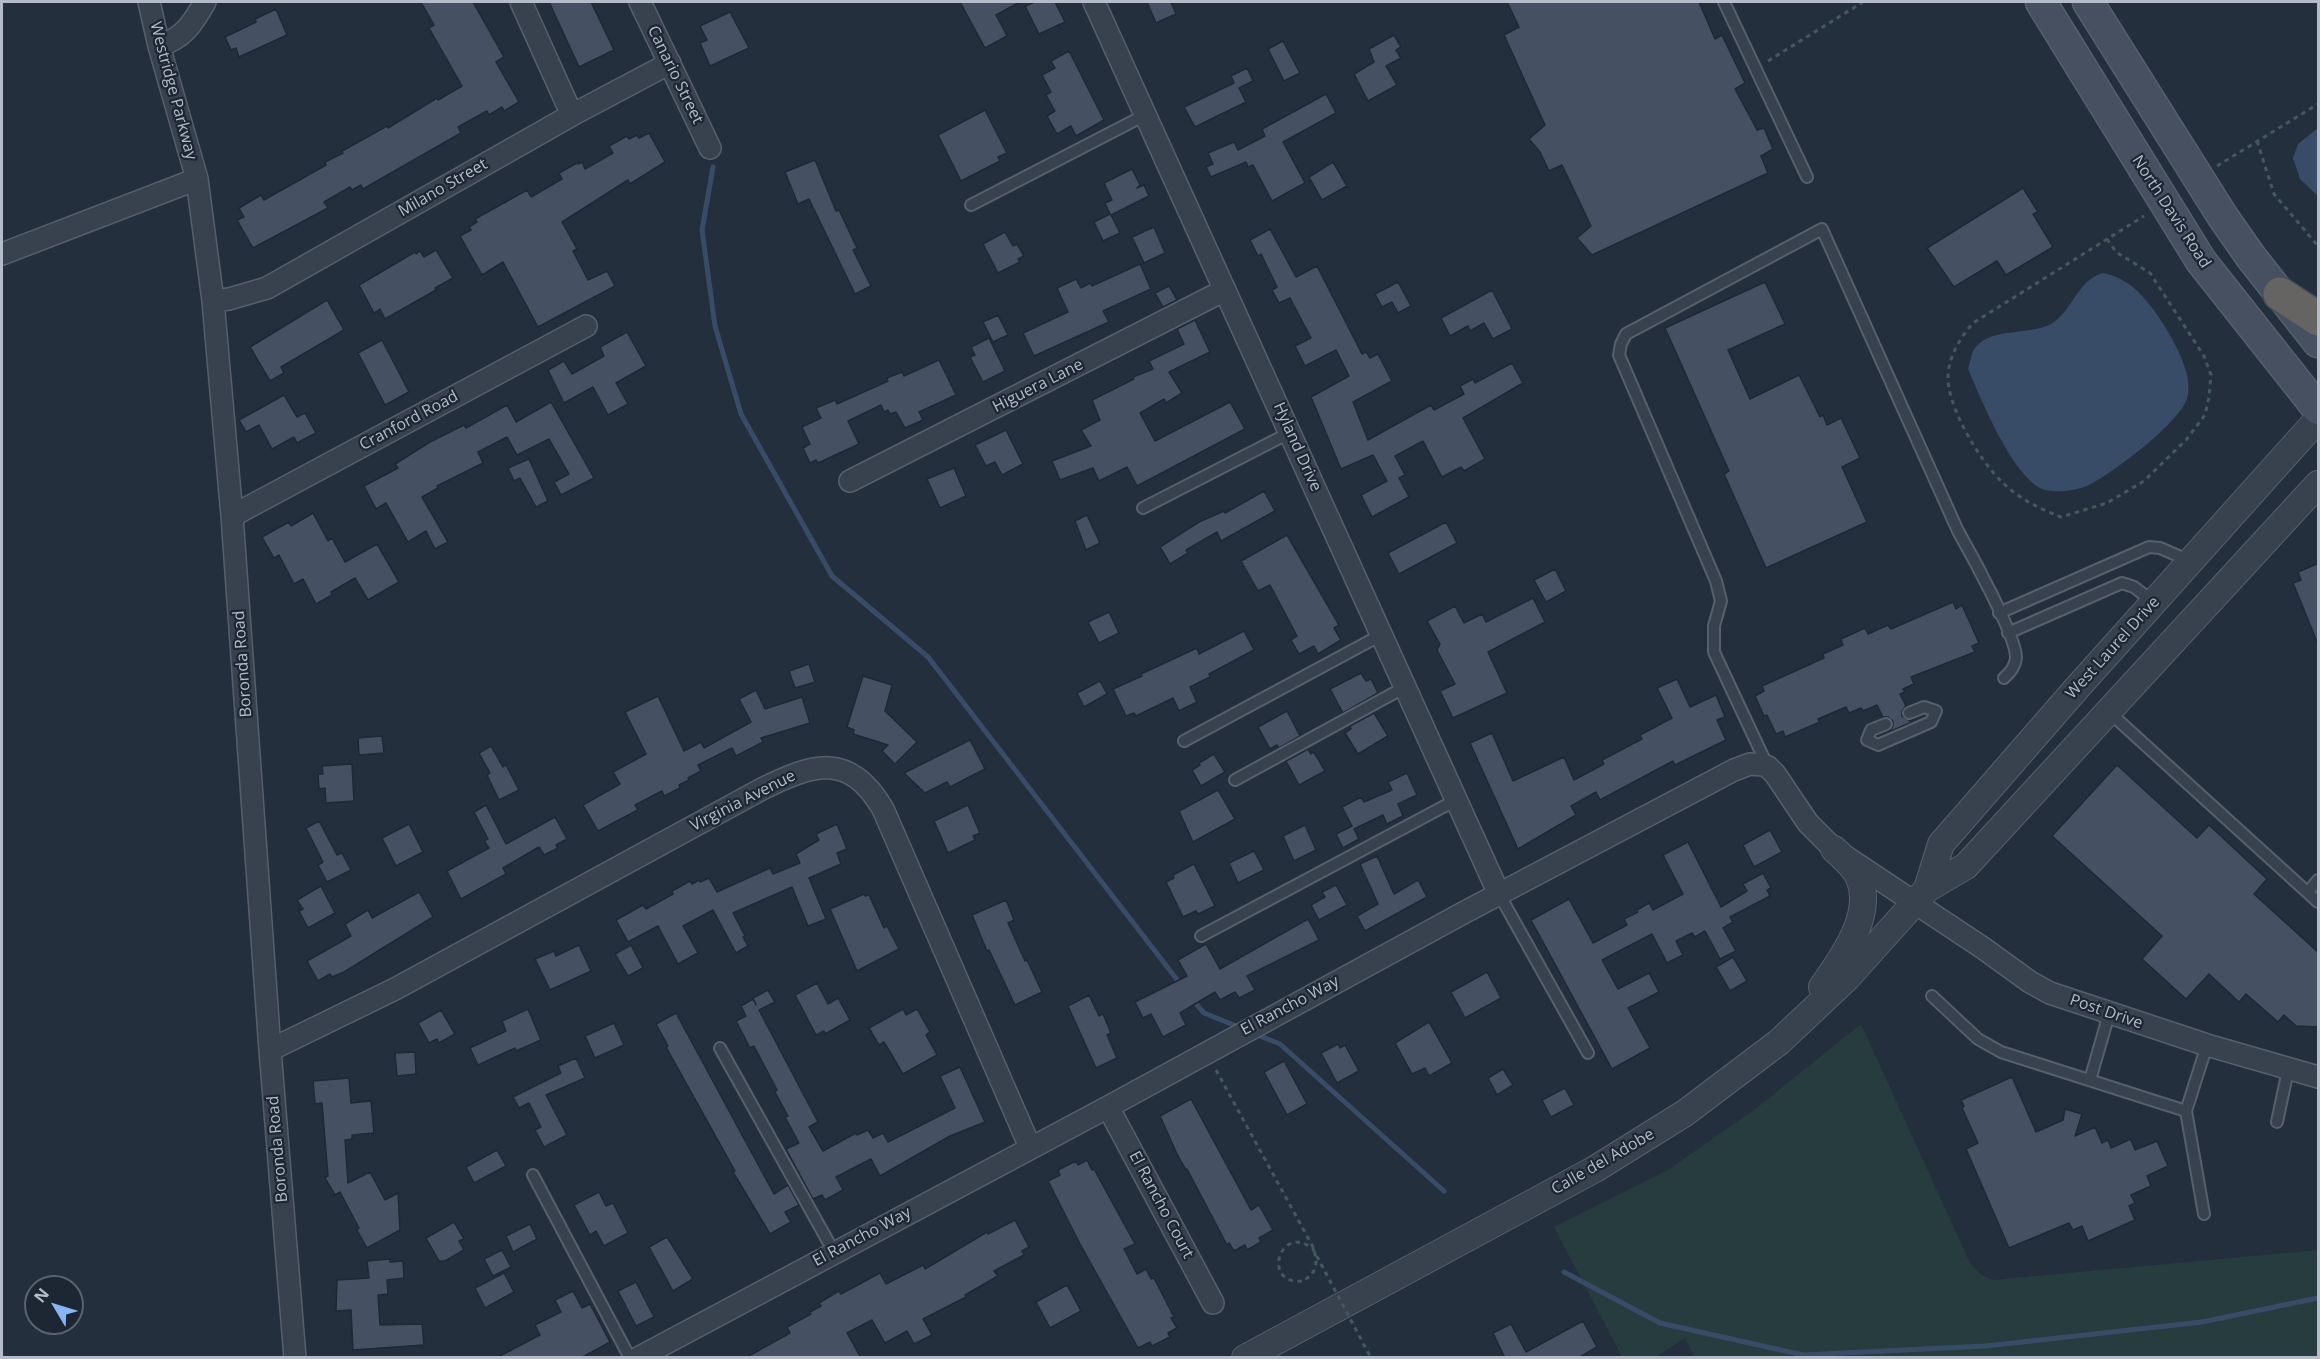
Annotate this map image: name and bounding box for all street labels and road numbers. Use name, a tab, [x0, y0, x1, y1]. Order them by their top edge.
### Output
street label: Westridge Parkway	[145, 20, 201, 162]
street label: Canario Street	[643, 23, 707, 127]
street label: North Davis Road	[2127, 152, 2215, 272]
street label: Milano Street	[395, 155, 491, 221]
street label: Higuera Lane	[990, 355, 1086, 417]
street label: Cranford Road	[356, 387, 462, 455]
street label: Hyland Drive	[1269, 399, 1325, 495]
street label: West Laurel Drive	[2062, 593, 2164, 703]
street label: Boronda Road	[230, 610, 256, 718]
street label: Virginia Avenue	[687, 766, 799, 836]
street label: El Rancho Way	[1238, 972, 1342, 1040]
street label: Post Drive	[2067, 991, 2145, 1033]
street label: Boronda Road	[264, 1095, 292, 1203]
street label: Calle del Adobe	[1548, 1125, 1658, 1199]
street label: El Rancho Court	[1125, 1148, 1197, 1262]
street label: El Rancho Way	[810, 1203, 914, 1271]

